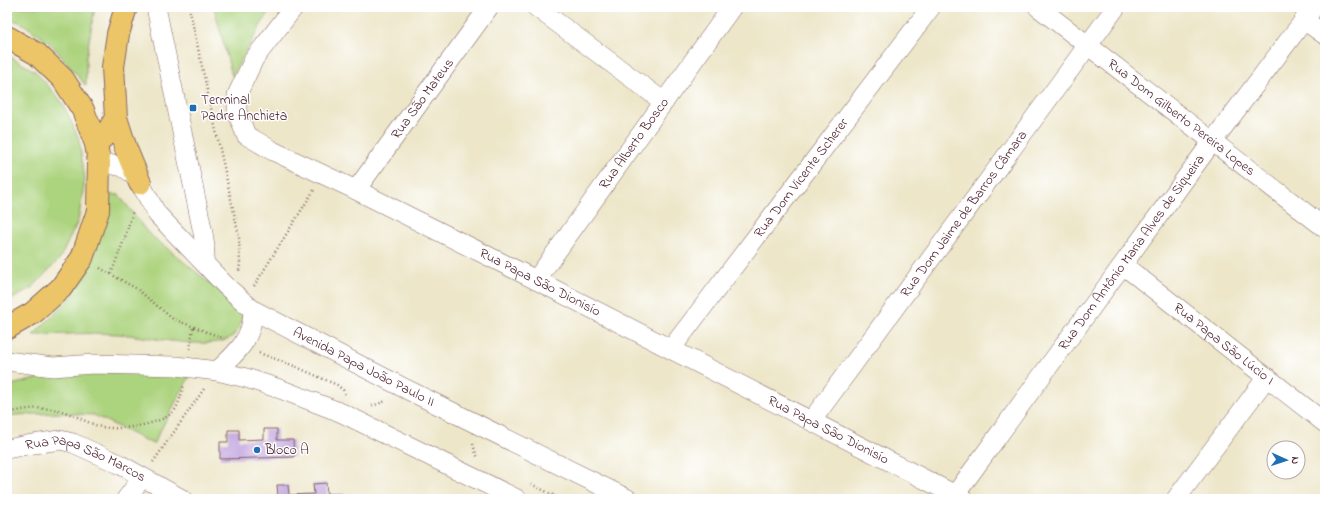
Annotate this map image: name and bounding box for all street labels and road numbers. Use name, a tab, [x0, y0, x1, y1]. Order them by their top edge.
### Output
street label: Rua São Mateus	[386, 54, 459, 144]
street label: Rua Dom Gilberto Pereira Lopes	[1103, 54, 1260, 181]
street label: Rua Alberto Bosco	[594, 93, 674, 194]
street label: Rua Dom Vicente Scherer	[749, 113, 854, 242]
street label: Rua Dom Jaime de Barros Câmara	[895, 126, 1032, 302]
street label: Rua Dom Antônio Maria Alves de Siqueira	[1053, 150, 1210, 355]
street label: Rua Papa São Dionisío	[476, 243, 604, 322]
street label: Rua Papa São Lúcio I	[1169, 298, 1279, 390]
street label: Avenida Papa João Paulo II	[289, 322, 438, 412]
street label: Rua Papa São Dionisío	[764, 390, 893, 470]
street label: Rua Papa São Marcos	[24, 430, 150, 487]

